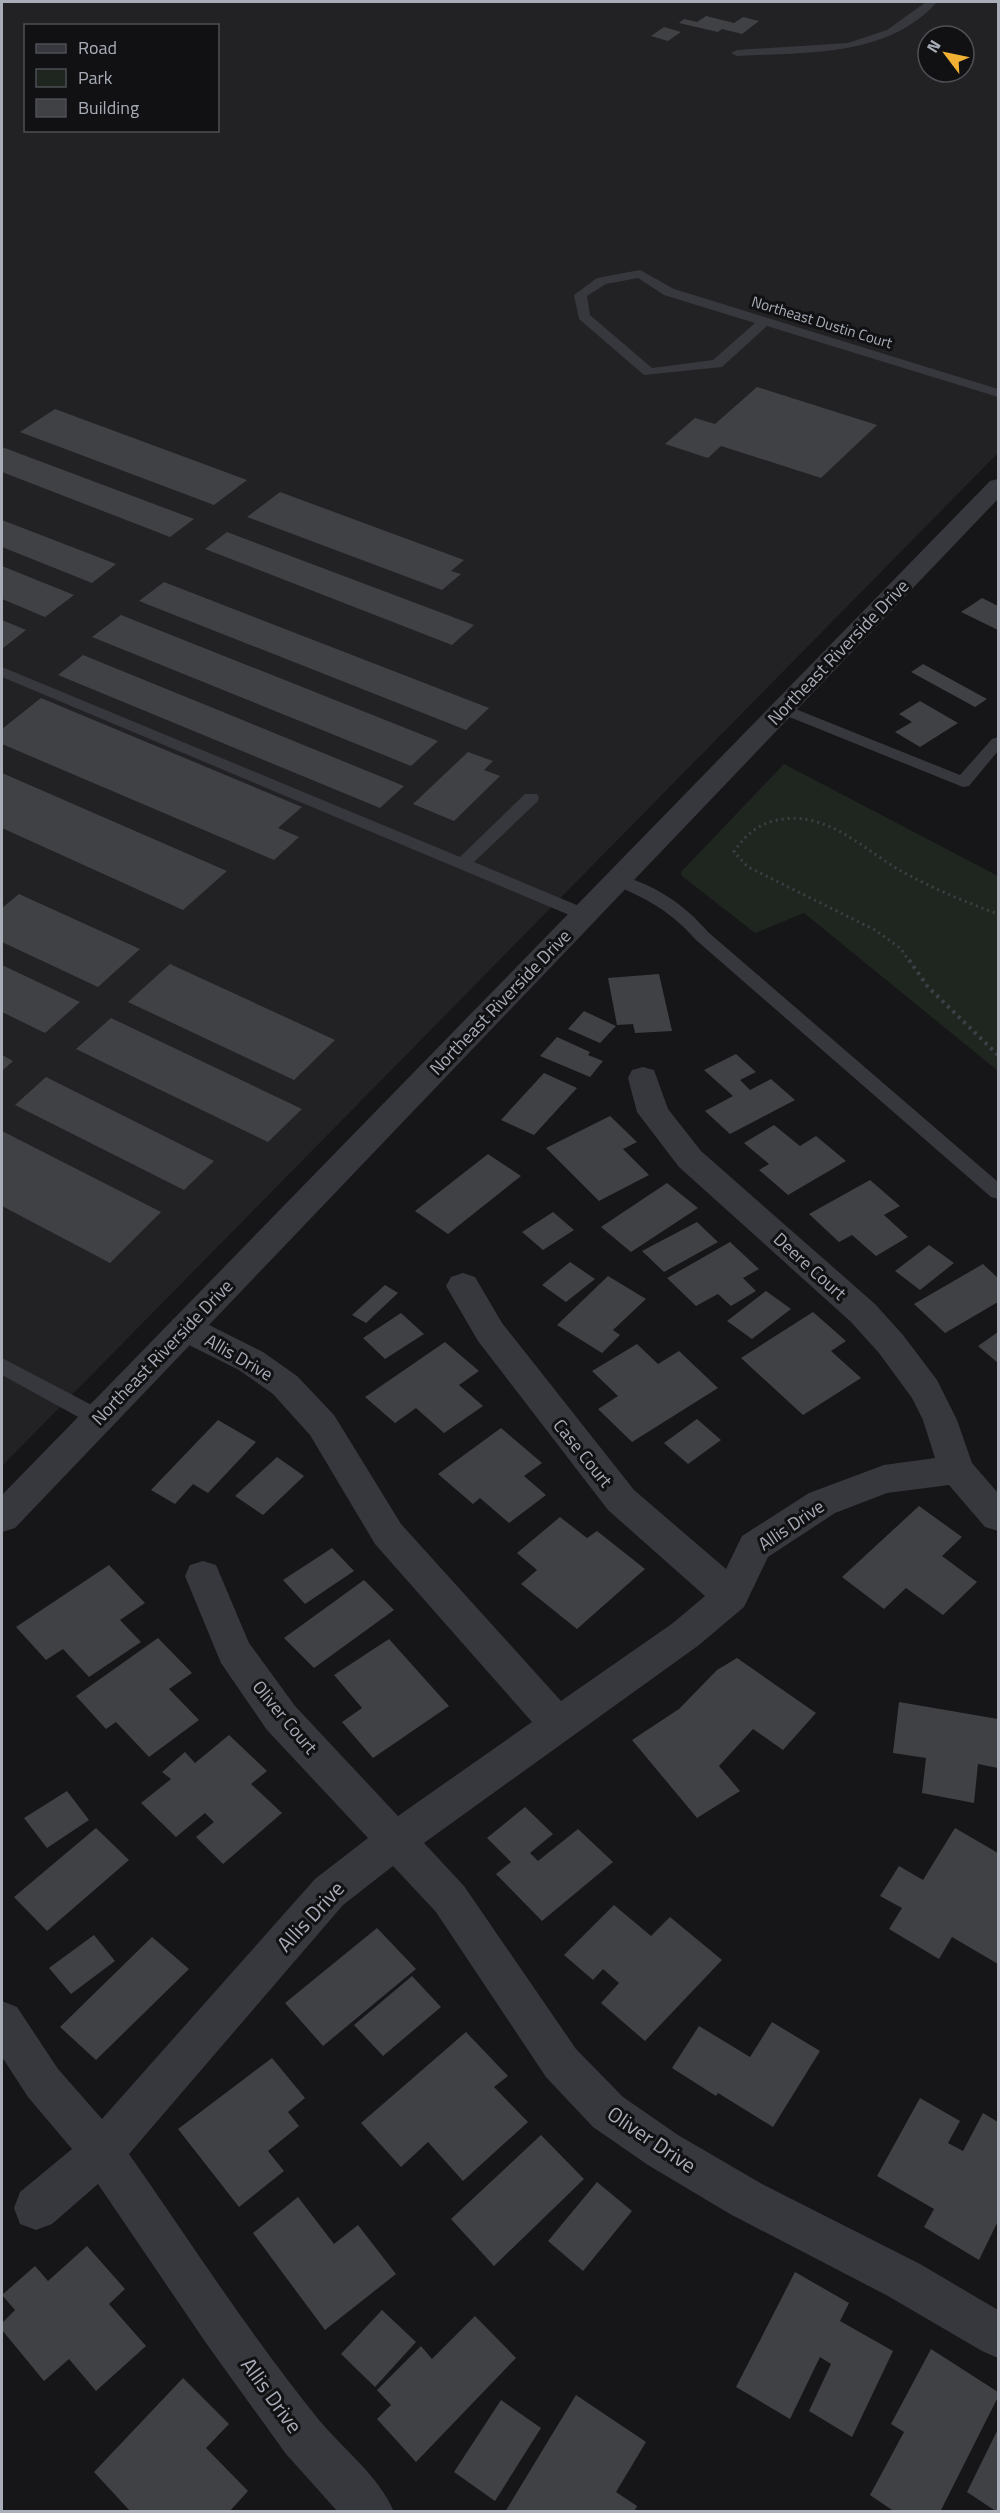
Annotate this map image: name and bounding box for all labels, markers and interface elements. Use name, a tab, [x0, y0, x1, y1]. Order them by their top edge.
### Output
legend	[24, 24, 219, 132]
north arrow	[916, 24, 976, 84]
text: Road	[78, 34, 117, 61]
text: N	[920, 35, 946, 57]
text: Park	[78, 64, 113, 91]
text: Building	[78, 94, 139, 121]
street label: Northeast Dustin Court	[749, 290, 896, 355]
street label: Northeast Riverside Drive	[761, 573, 915, 731]
street label: Northeast Riverside Drive	[423, 923, 577, 1081]
street label: Deere Court	[767, 1226, 853, 1307]
street label: Northeast Riverside Drive	[85, 1273, 239, 1431]
street label: Allis Drive	[200, 1327, 278, 1387]
street label: Case Court	[547, 1413, 620, 1494]
street label: Allis Drive	[752, 1493, 830, 1557]
street label: Oliver Court	[246, 1674, 324, 1760]
street label: Allis Drive	[269, 1873, 351, 1959]
street label: Oliver Drive	[601, 2097, 703, 2181]
street label: Allis Drive	[233, 2350, 311, 2440]

